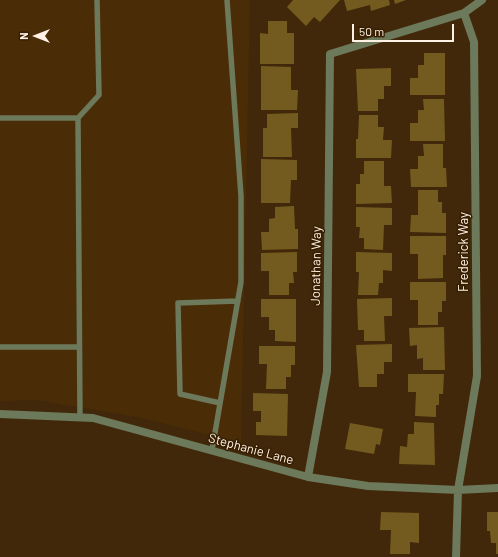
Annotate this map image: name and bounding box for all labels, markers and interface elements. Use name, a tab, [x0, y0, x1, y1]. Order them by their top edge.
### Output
north arrow	[16, 16, 56, 56]
scale bar	[354, 16, 456, 42]
text: 50 m	[359, 24, 384, 38]
text: N	[17, 32, 30, 40]
street label: Frederick Way	[456, 212, 472, 292]
street label: Jonathan Way	[308, 226, 324, 306]
street label: Stephanie Lane	[207, 430, 295, 468]

